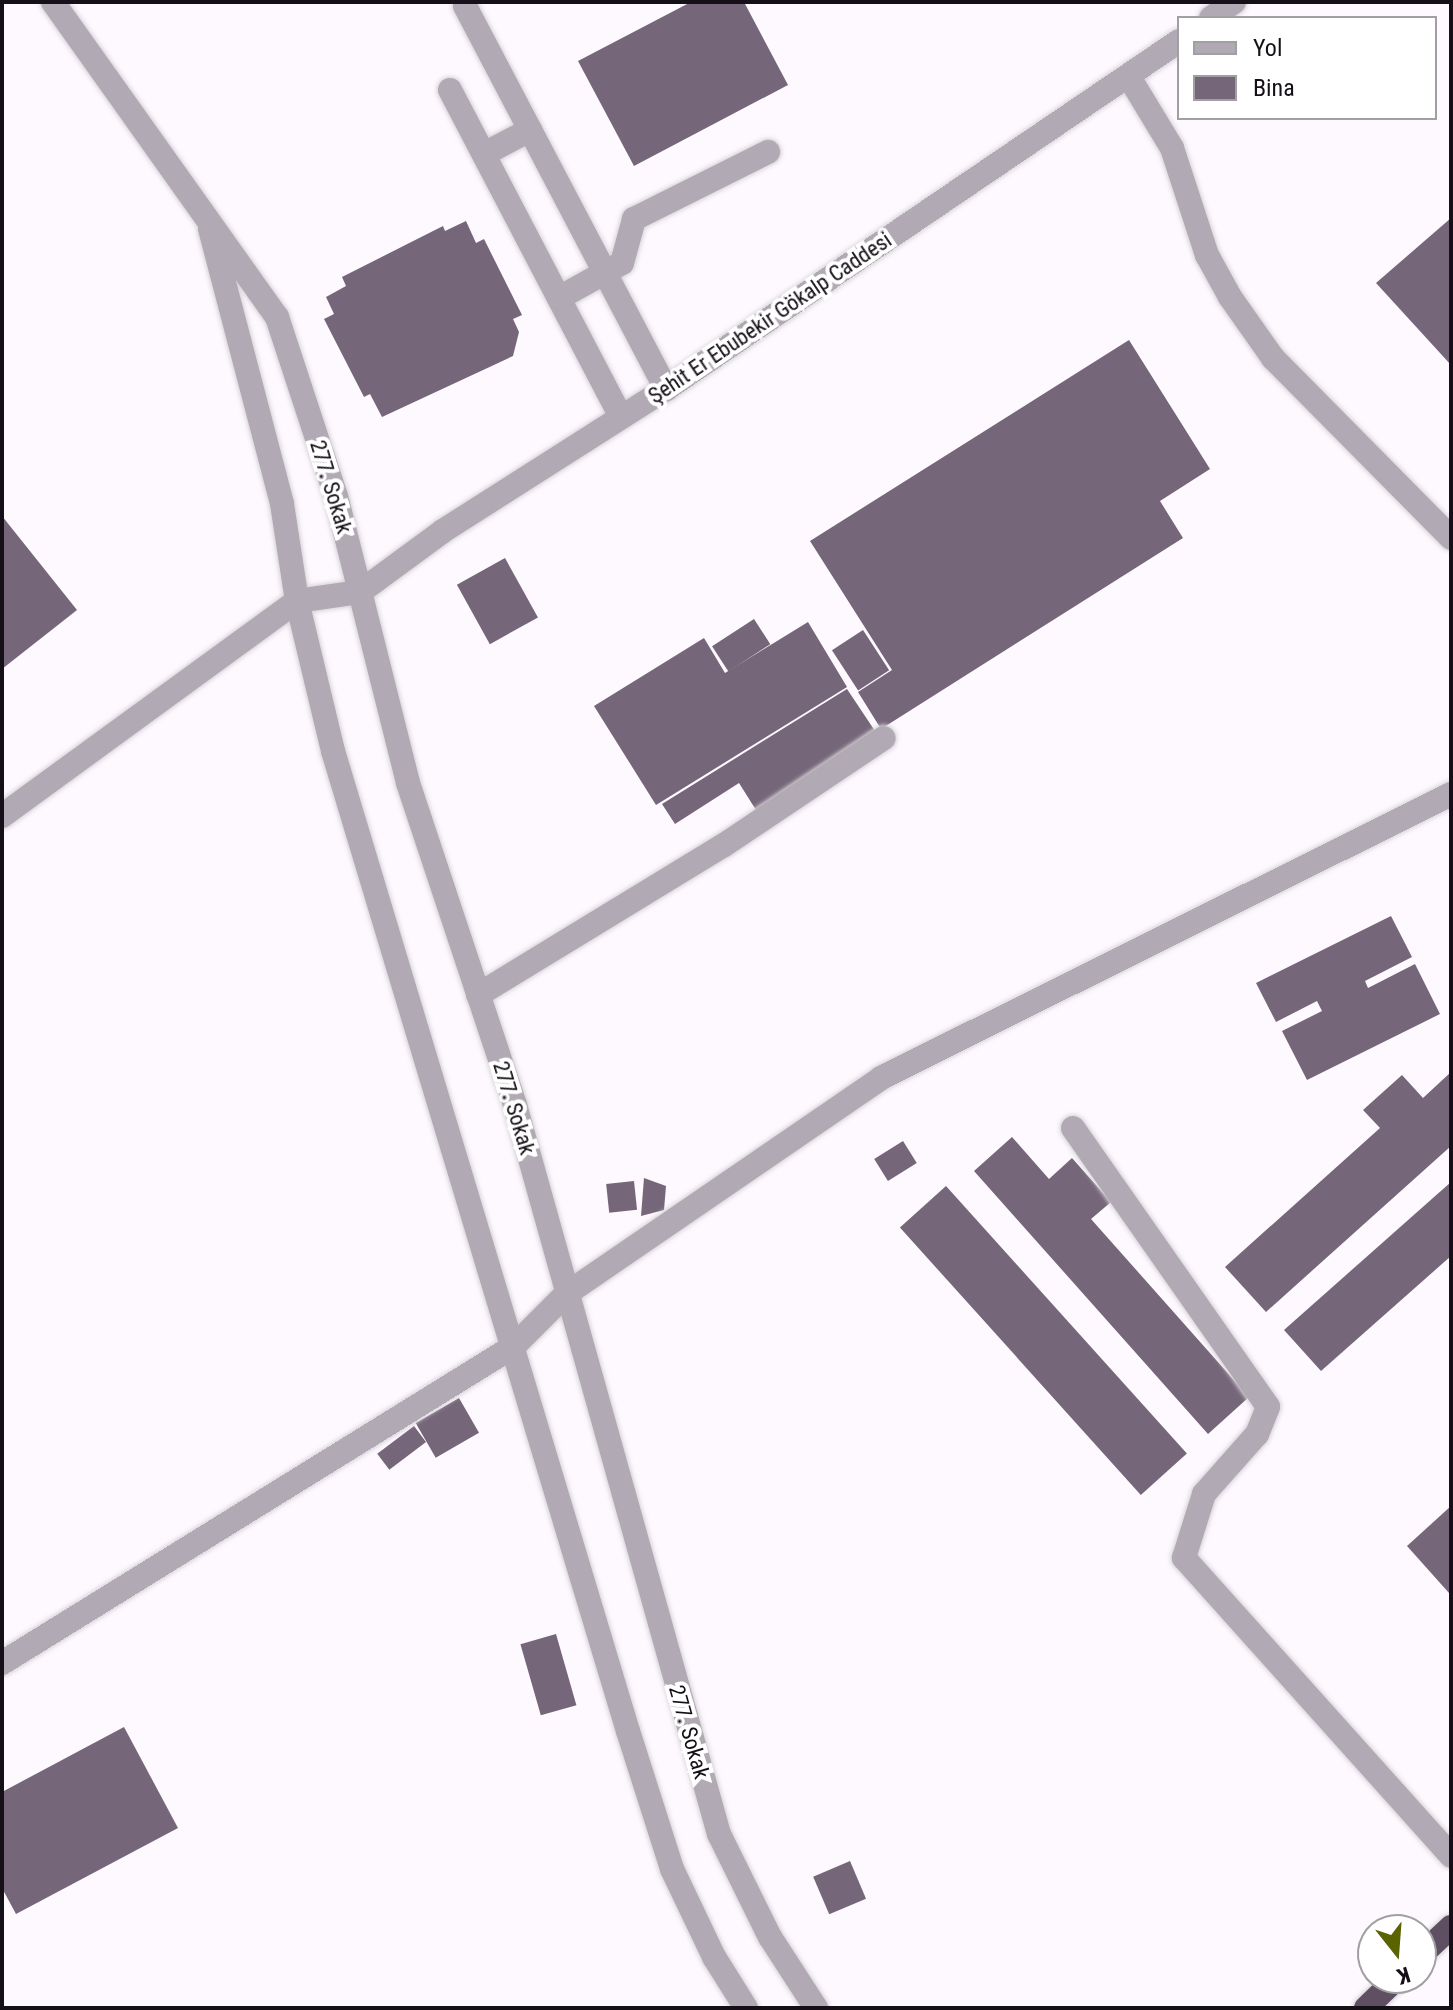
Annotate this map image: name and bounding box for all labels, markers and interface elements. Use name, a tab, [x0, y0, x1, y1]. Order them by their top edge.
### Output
legend	[1177, 16, 1437, 120]
text: Yol	[1253, 34, 1282, 62]
text: Bina	[1253, 74, 1295, 102]
street label: Şehit Er Ebubekir Gökalp Caddesi	[643, 227, 897, 409]
street label: 277. Sokak	[304, 437, 358, 537]
street label: 277. Sokak	[487, 1058, 541, 1158]
street label: 277. Sokak	[663, 1682, 715, 1782]
north arrow	[1357, 1914, 1437, 1994]
text: K	[1394, 1962, 1413, 1989]

